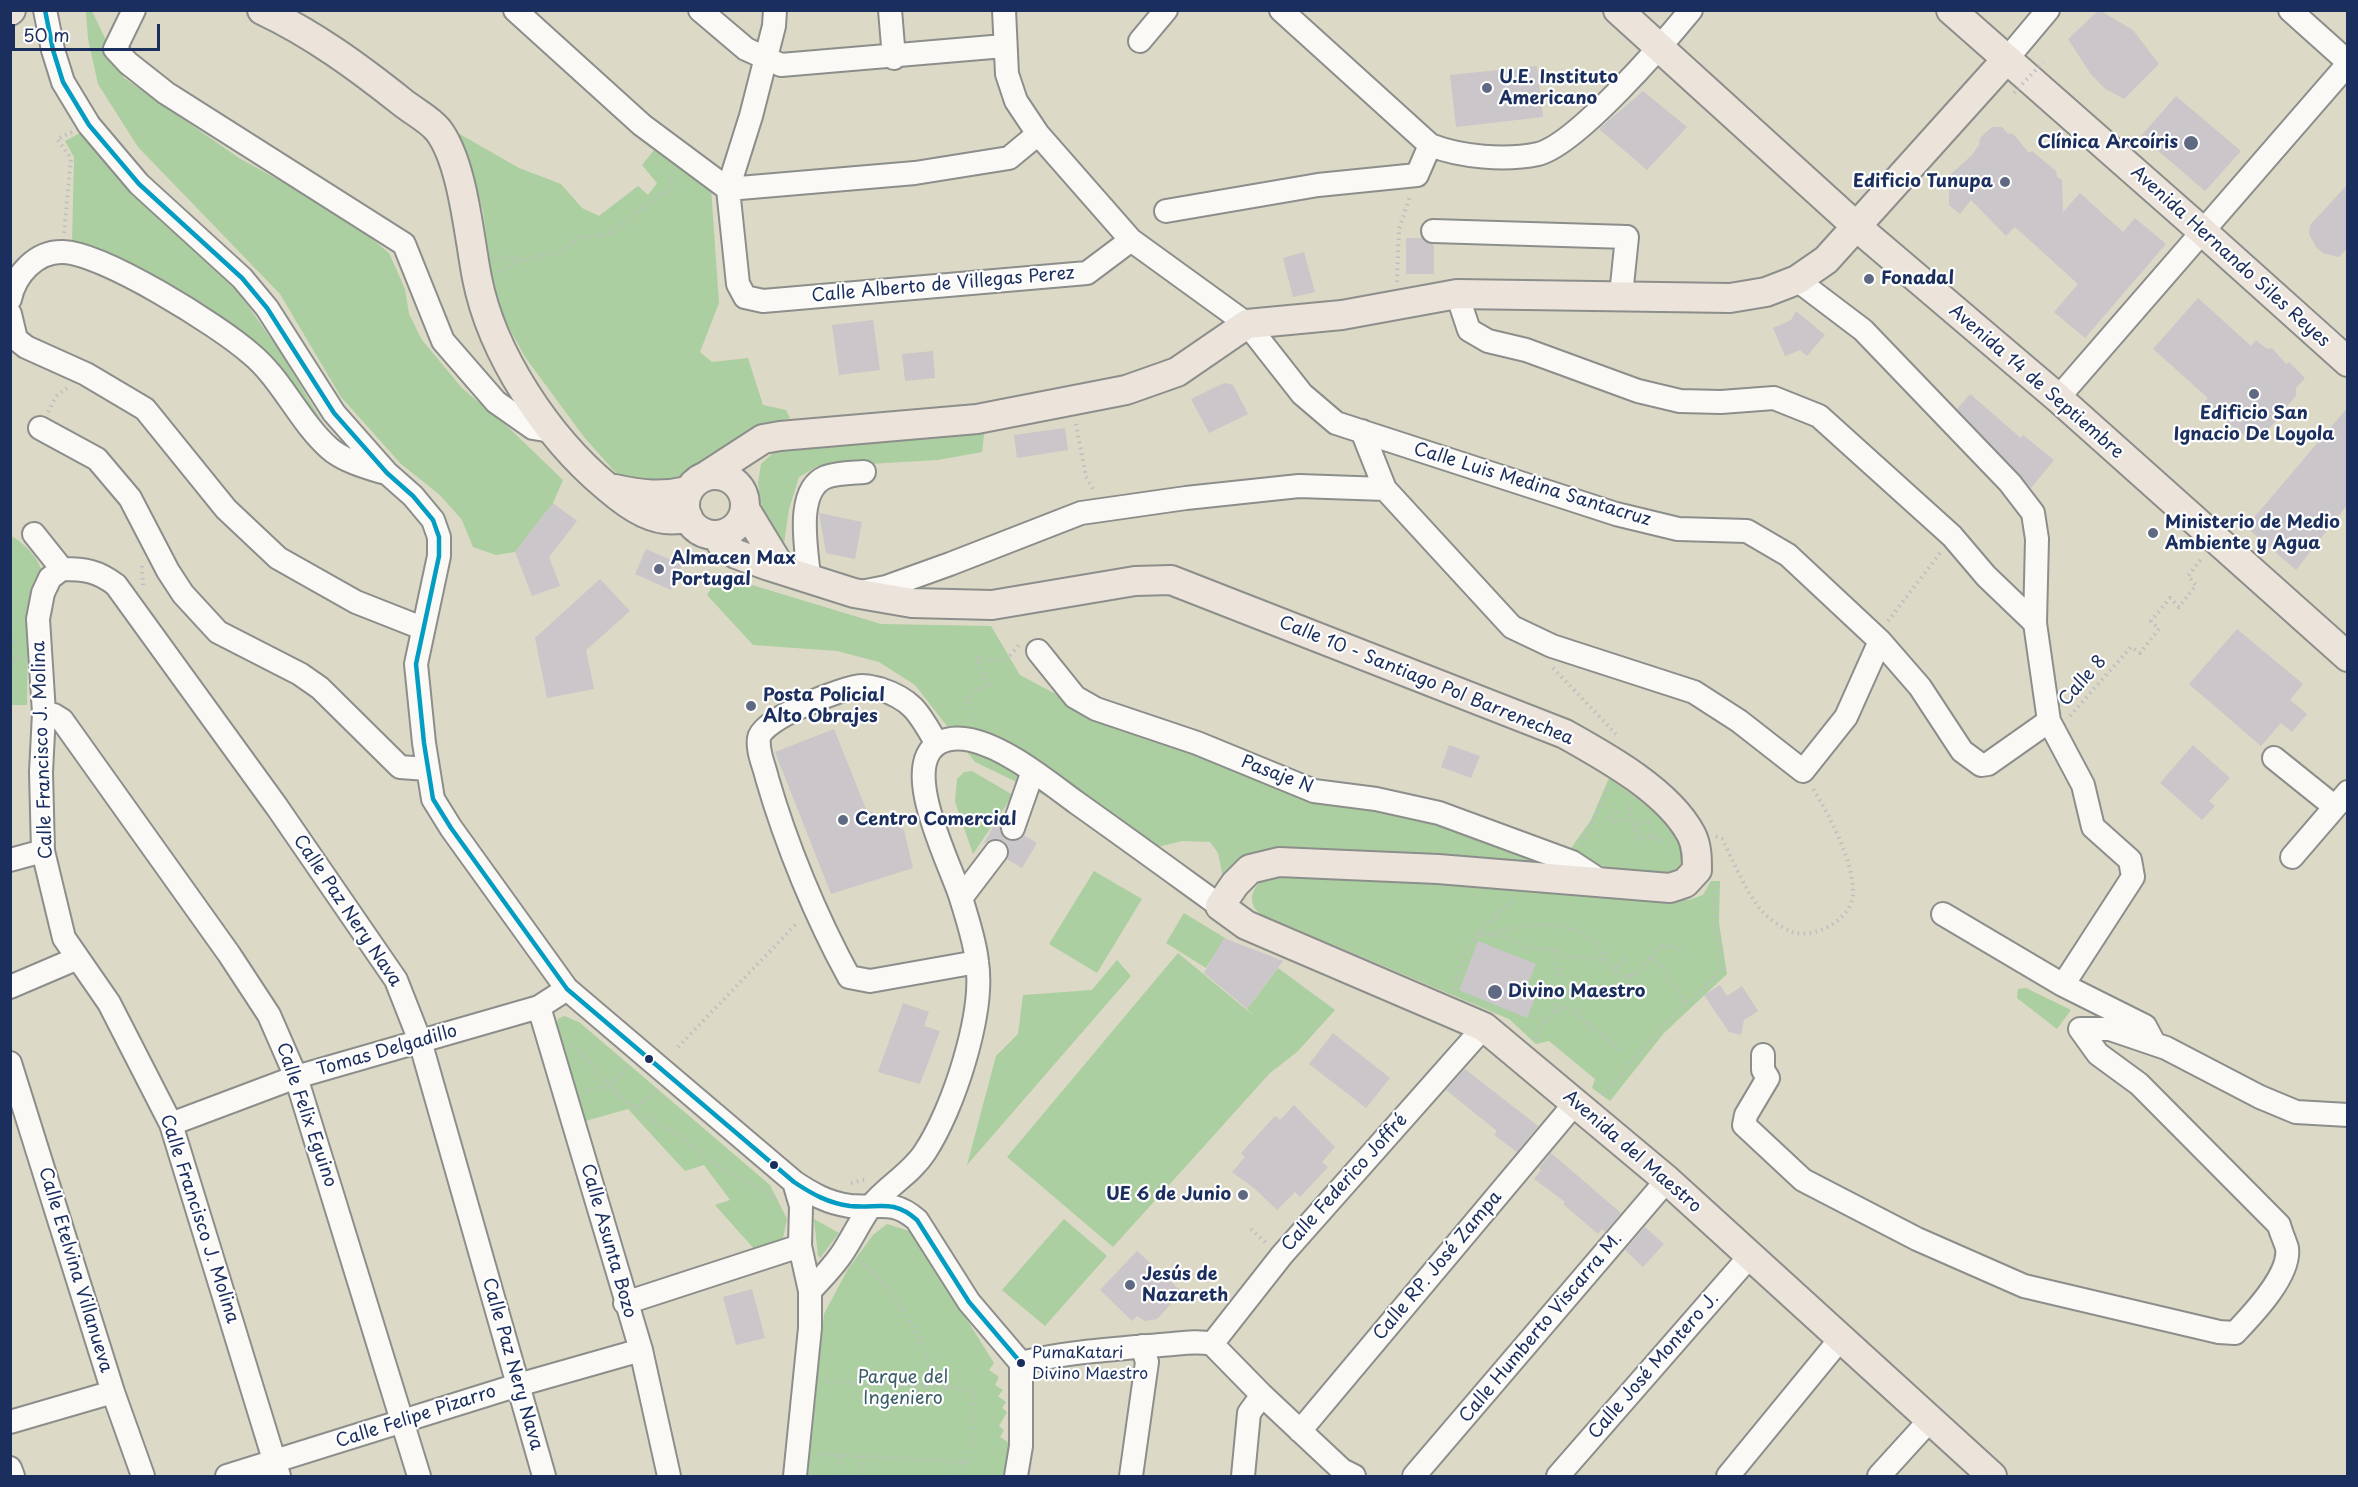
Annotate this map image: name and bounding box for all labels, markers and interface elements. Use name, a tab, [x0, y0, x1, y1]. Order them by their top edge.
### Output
scale bar	[15, 12, 164, 50]
text: 50 m	[23, 21, 70, 48]
place label: U.E. Instituto Americano	[1499, 67, 1618, 110]
marker: U.E. Instituto Americano	[1480, 81, 1494, 95]
place label: Clínica Arcoíris	[2037, 132, 2178, 154]
marker: Clínica Arcoíris	[2182, 134, 2200, 152]
street label: Avenida Hernando Siles Reyes	[2126, 162, 2334, 352]
place label: Edificio Tunupa	[1853, 171, 1993, 193]
marker: Edificio Tunupa	[1998, 175, 2012, 189]
street label: Calle Alberto de Villegas Perez	[811, 263, 1075, 307]
place label: Fonadal	[1881, 268, 1954, 290]
marker: Fonadal	[1862, 272, 1876, 286]
street label: Avenida 14 de Septiembre	[1944, 300, 2128, 464]
marker: Edificio San Ignacio De Loyola	[2247, 387, 2261, 401]
place label: Edificio San Ignacio De Loyola	[2174, 403, 2334, 446]
street label: Calle Luis Medina Santacruz	[1411, 439, 1653, 531]
place label: Ministerio de Medio Ambiente y Agua	[2165, 512, 2340, 554]
marker: Ministerio de Medio Ambiente y Agua	[2146, 526, 2160, 540]
place label: Almacen Max Portugal	[671, 548, 796, 590]
marker: Almacen Max Portugal	[652, 562, 666, 576]
street label: Calle 10 - Santiago Pol Barrenechea	[1276, 612, 1576, 750]
street label: Calle Francisco J. Molina	[28, 640, 58, 860]
street label: Calle 8	[2055, 651, 2111, 711]
place label: Posta Policial Alto Obrajes	[763, 685, 885, 728]
marker: Posta Policial Alto Obrajes	[744, 699, 758, 713]
street label: Pasaje N	[1238, 751, 1316, 799]
place label: Centro Comercial	[855, 809, 1017, 831]
marker: Centro Comercial	[836, 813, 850, 827]
street label: Calle Paz Nery Nava	[288, 831, 406, 991]
place label: Divino Maestro	[1508, 981, 1645, 1003]
marker: Divino Maestro	[1486, 983, 1504, 1001]
street label: Tomas Delgadillo	[314, 1021, 460, 1081]
street label: Calle Felix Eguino	[271, 1040, 341, 1190]
unlabelled marker	[643, 1053, 655, 1065]
street label: Avenida del Maestro	[1559, 1086, 1705, 1218]
street label: Calle Federico Joffré	[1278, 1110, 1412, 1256]
street label: Calle Francisco J. Molina	[155, 1112, 243, 1326]
unlabelled marker	[768, 1159, 780, 1171]
street label: Calle Asunta Bozo	[576, 1161, 640, 1321]
street label: Calle Etelvina Villanueva	[33, 1165, 117, 1375]
place label: UE 6 de Junio	[1106, 1184, 1231, 1206]
street label: Calle RP. José Zampa	[1369, 1187, 1507, 1345]
marker: UE 6 de Junio	[1236, 1188, 1250, 1202]
street label: Calle Humberto Viscarra M.	[1455, 1229, 1627, 1427]
place label: Jesús de Nazareth	[1142, 1264, 1228, 1306]
street label: Calle Paz Nery Nava	[477, 1275, 547, 1453]
marker: Jesús de Nazareth	[1123, 1278, 1137, 1292]
street label: Calle José Montero J.	[1584, 1288, 1724, 1444]
place label: PumaKatari Divino Maestro	[1032, 1344, 1148, 1382]
marker: PumaKatari Divino Maestro	[1015, 1357, 1027, 1369]
park label: Parque del Ingeniero	[858, 1367, 948, 1410]
street label: Calle Felipe Pizarro	[333, 1381, 499, 1453]

